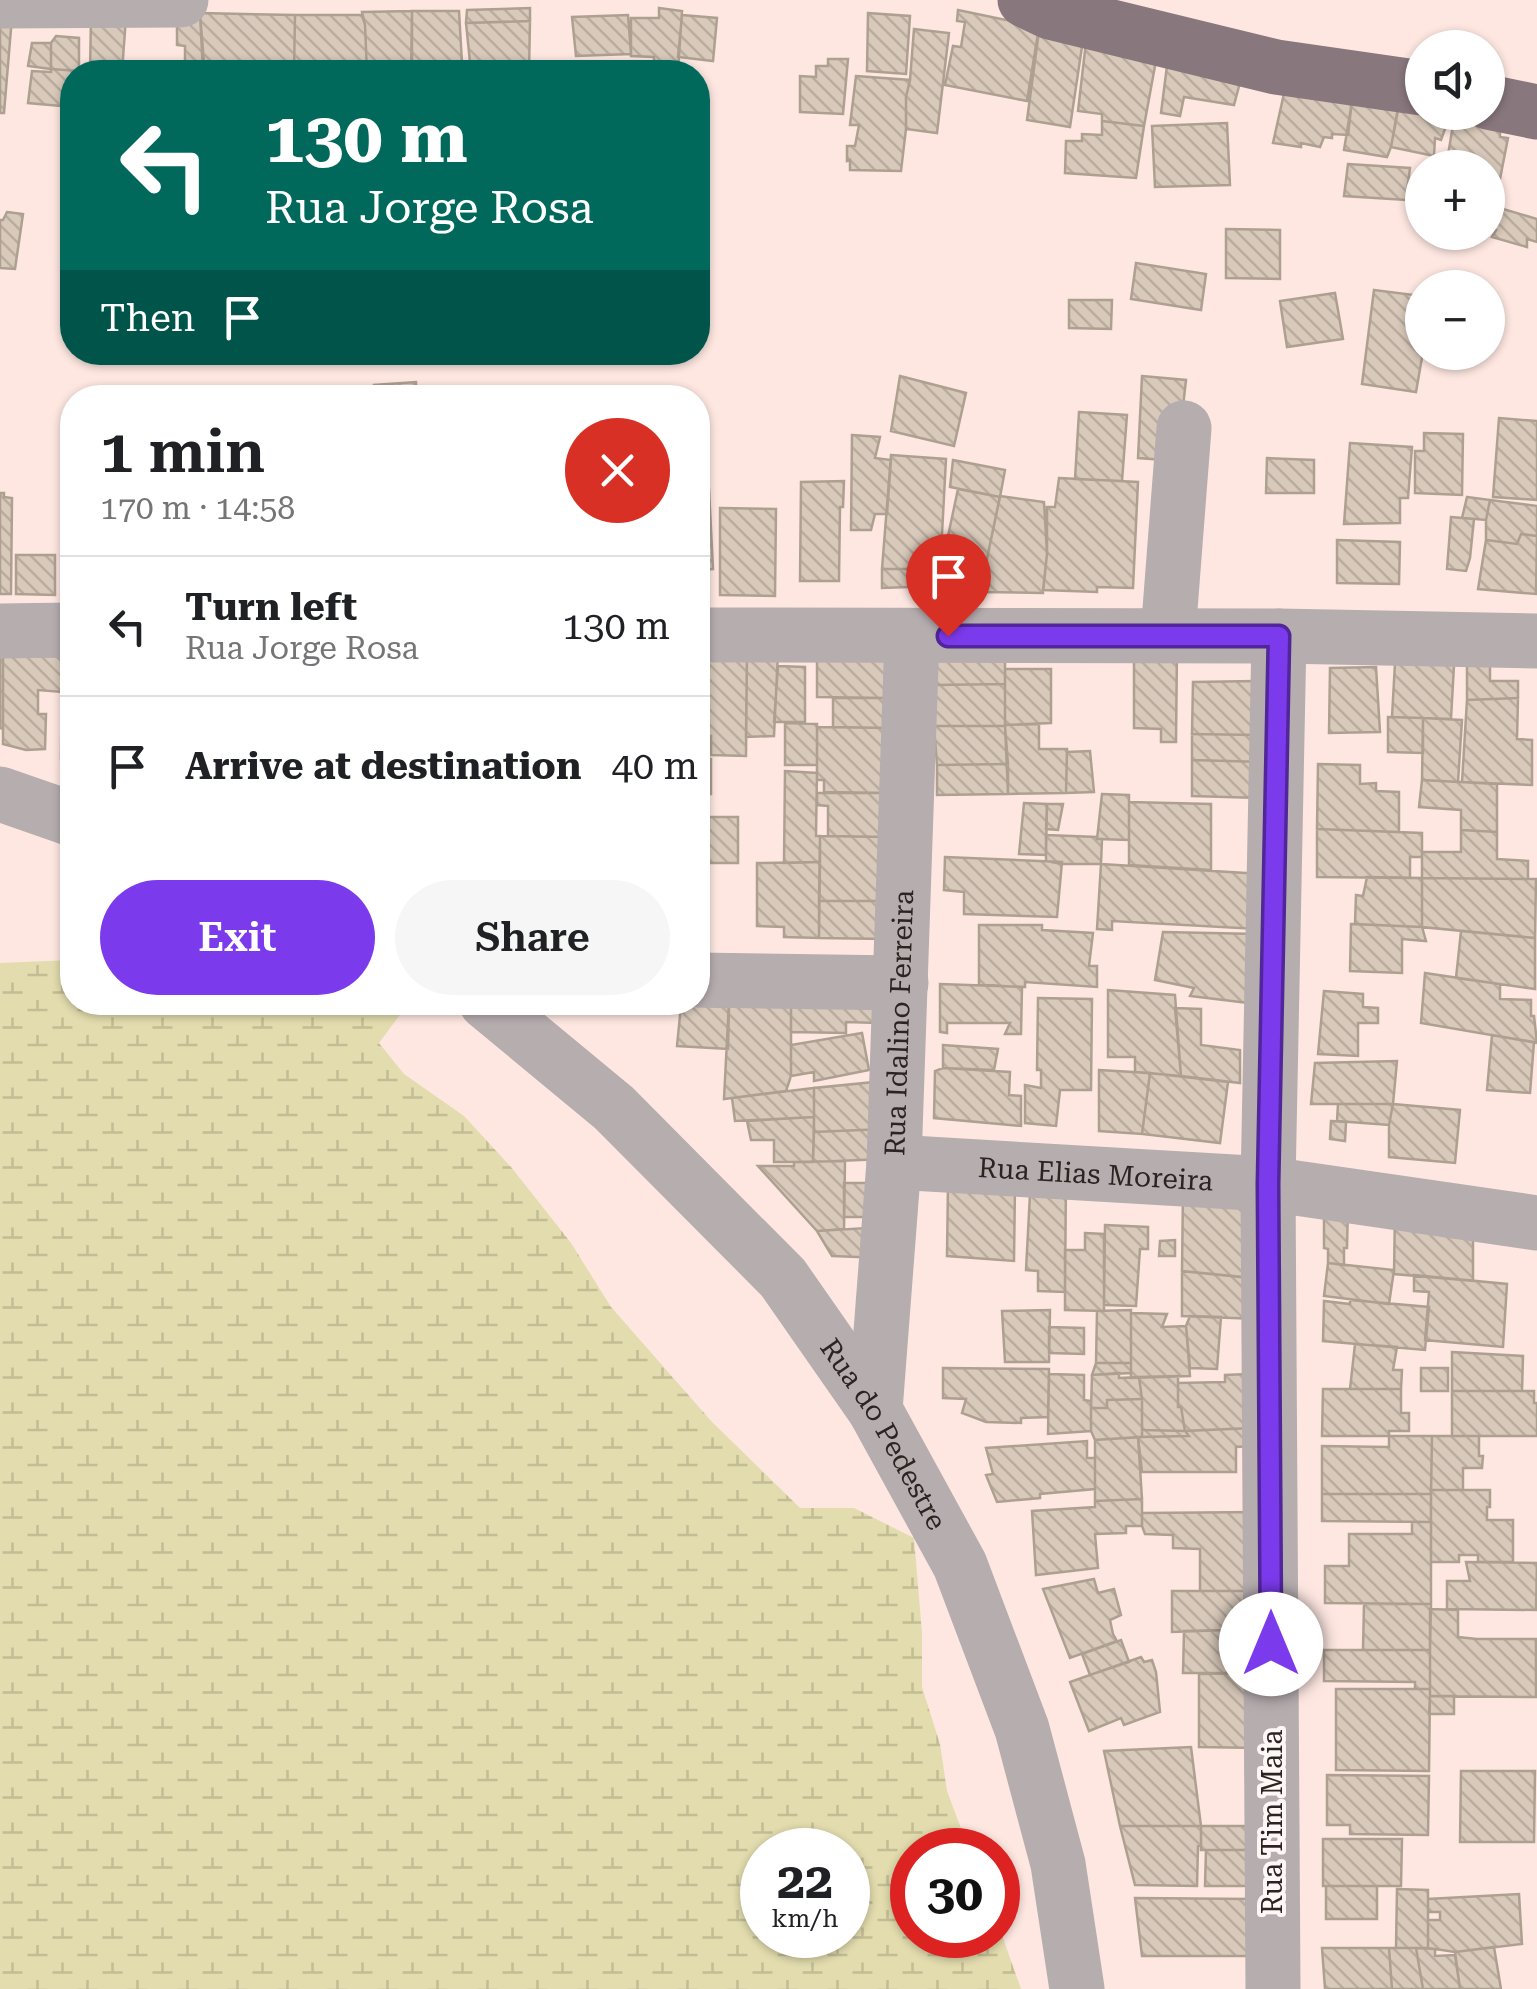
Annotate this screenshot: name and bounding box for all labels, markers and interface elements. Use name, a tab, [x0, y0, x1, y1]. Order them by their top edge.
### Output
map controls	[1405, 30, 1505, 370]
button: sound	[1405, 30, 1505, 130]
text: 130 m	[265, 97, 468, 179]
icon: left	[100, 100, 230, 230]
button: +	[1405, 150, 1505, 250]
text: Rua Jorge Rosa	[265, 181, 594, 234]
button: −	[1405, 270, 1505, 370]
icon: arrive	[215, 290, 270, 345]
text: Then	[100, 296, 195, 340]
text: 1 min	[100, 416, 265, 487]
button: close	[565, 418, 670, 523]
text: 170 m · 14:58	[100, 489, 295, 527]
pin	[906, 534, 991, 637]
icon: arrive	[921, 549, 976, 604]
text: Turn left	[185, 585, 357, 629]
icon: left	[100, 599, 155, 654]
text: 130 m	[562, 604, 670, 648]
text: Rua Jorge Rosa	[185, 629, 419, 667]
icon: arrive	[100, 739, 155, 794]
text: Arrive at destination	[185, 744, 581, 788]
text: 40 m	[611, 744, 698, 788]
button: Exit	[100, 880, 375, 995]
button: Share	[395, 880, 670, 995]
street label: Rua Idalino Ferreira	[878, 889, 920, 1157]
street label: Rua Elias Moreira	[977, 1151, 1214, 1198]
street label: Rua do Pedestre	[813, 1332, 953, 1536]
position arrow	[1219, 1592, 1323, 1696]
street label: Rua Tim Maia	[1256, 1730, 1289, 1914]
speed limit sign: 30	[890, 1828, 1020, 1958]
text: 22	[777, 1852, 833, 1910]
text: km/h	[772, 1904, 838, 1933]

